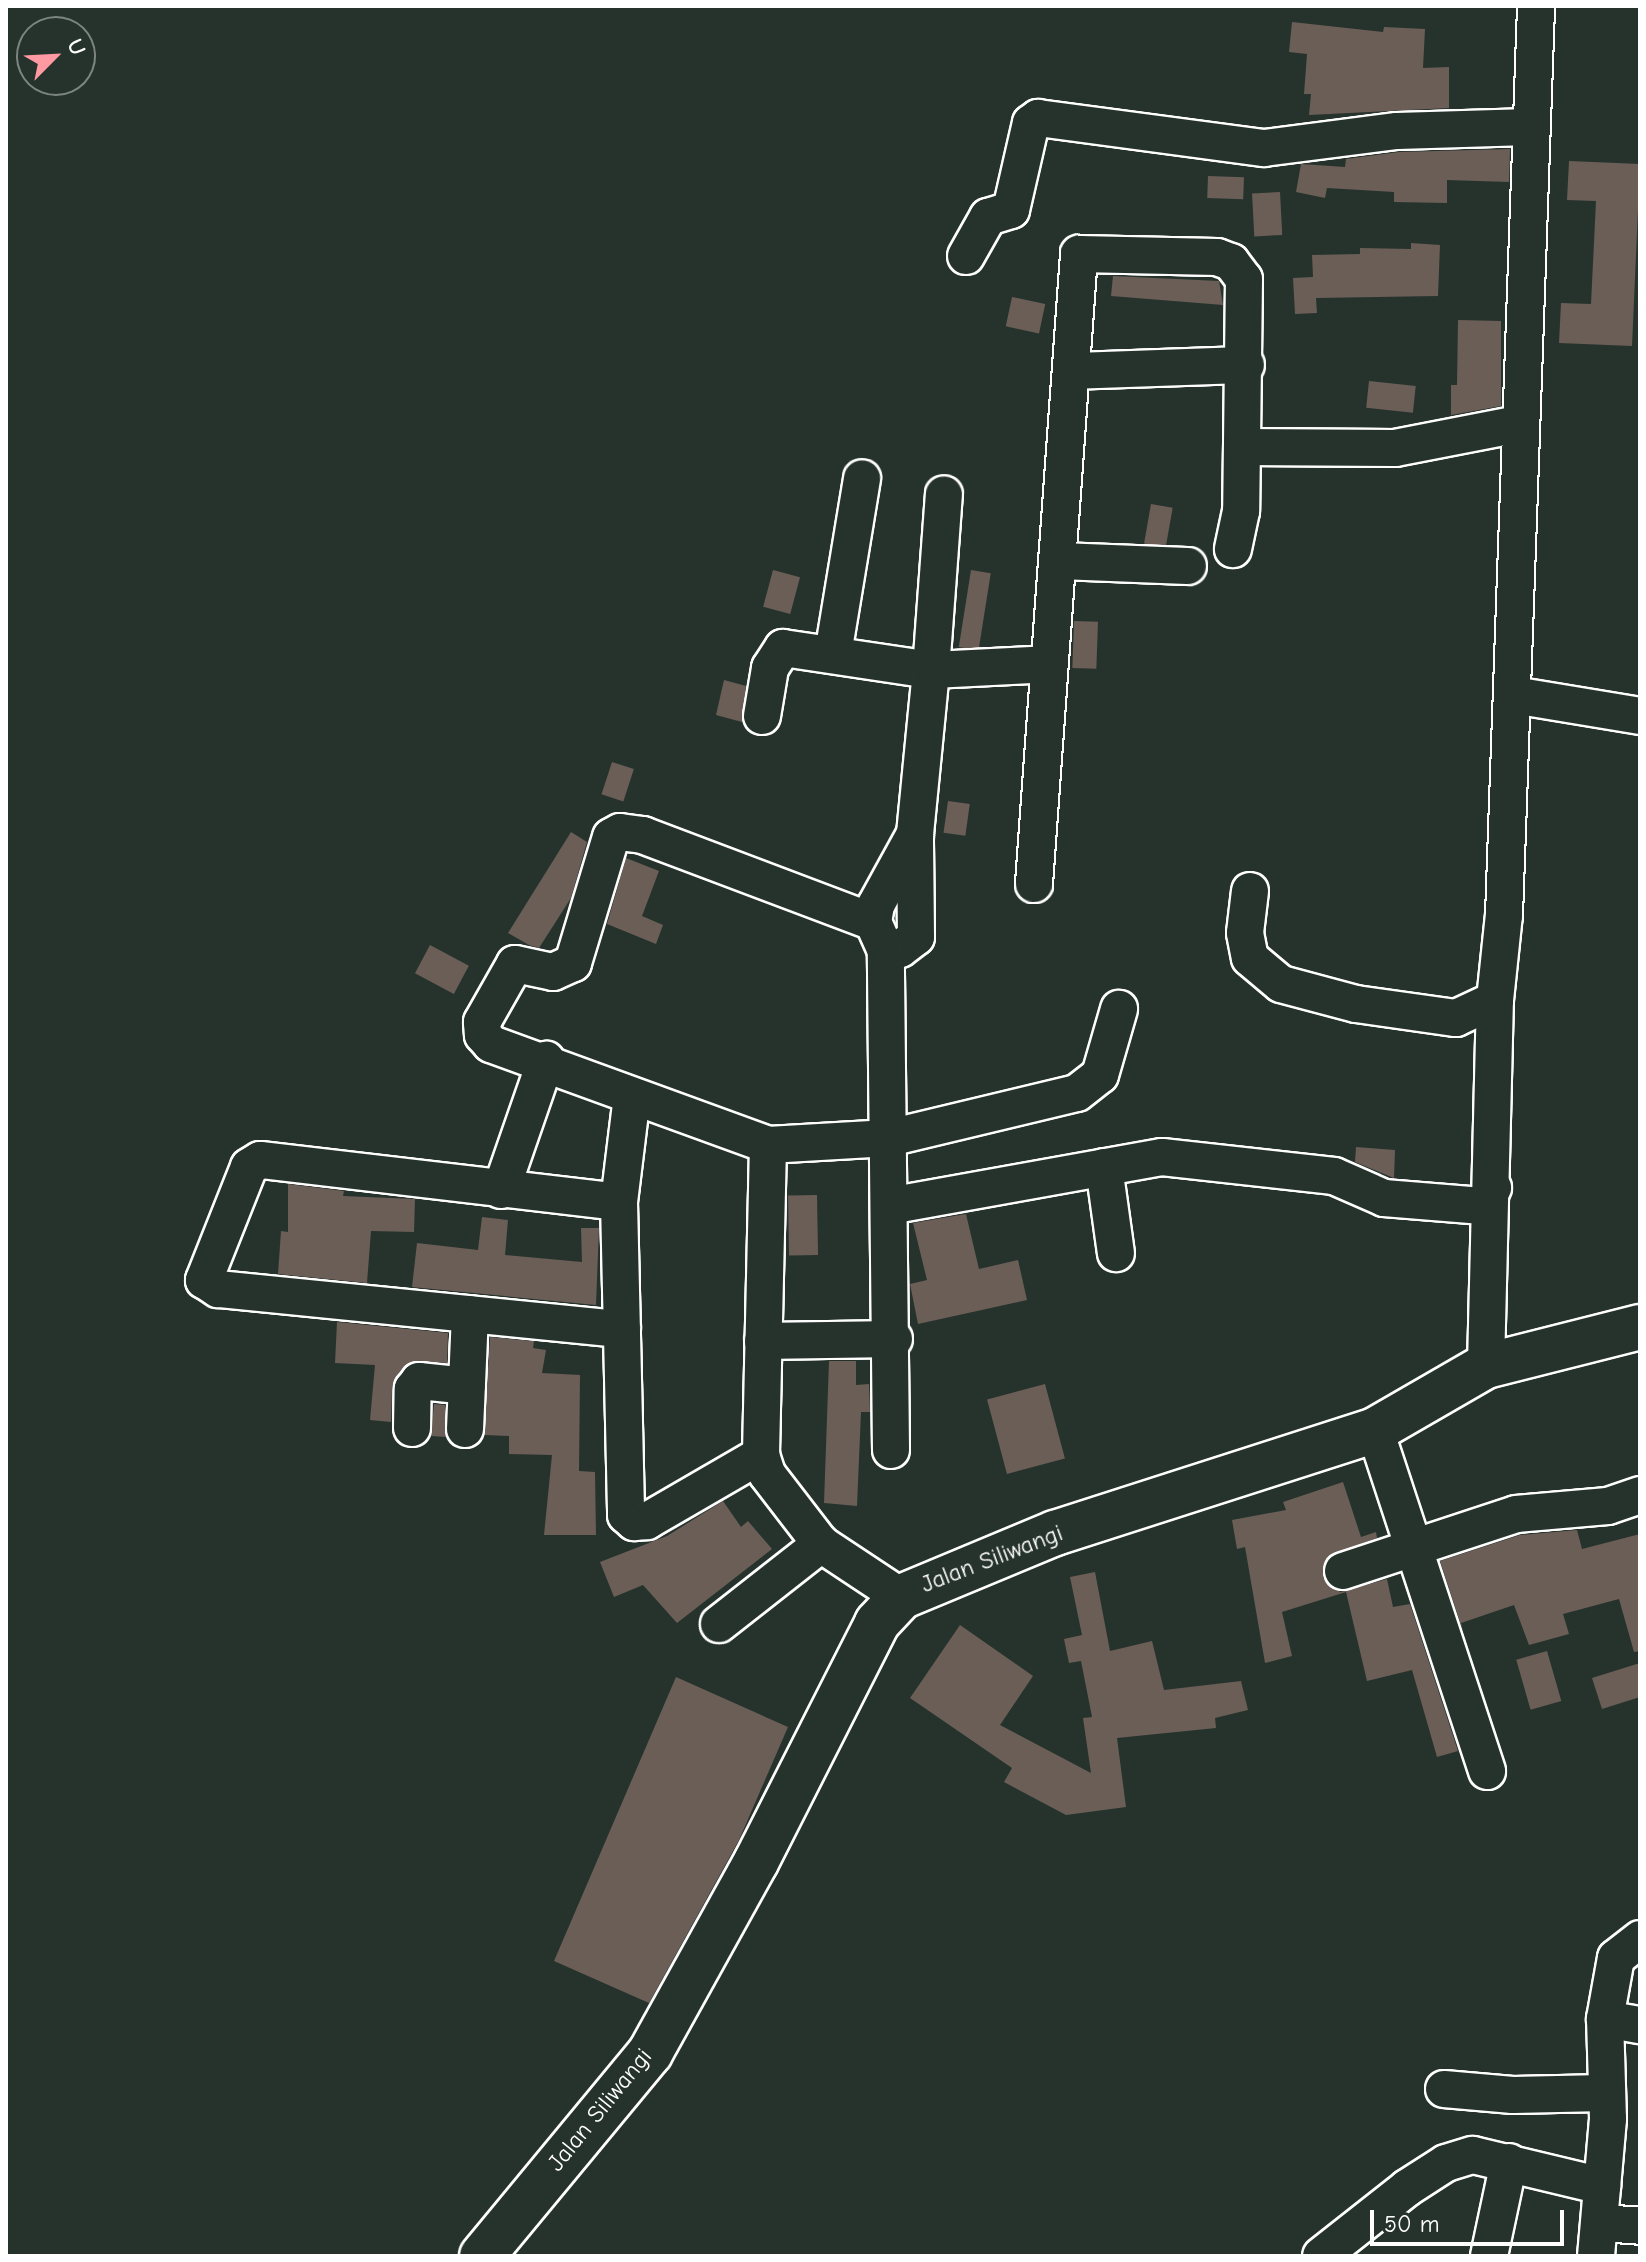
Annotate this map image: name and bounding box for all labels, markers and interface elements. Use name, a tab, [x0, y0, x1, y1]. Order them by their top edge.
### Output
north arrow	[16, 16, 96, 96]
text: U	[61, 35, 91, 59]
street label: Jalan Siliwangi	[917, 1519, 1067, 1599]
street label: Jalan Siliwangi	[542, 2043, 658, 2177]
scale bar	[1374, 2194, 1568, 2244]
text: 50 m	[1384, 2210, 1440, 2238]

